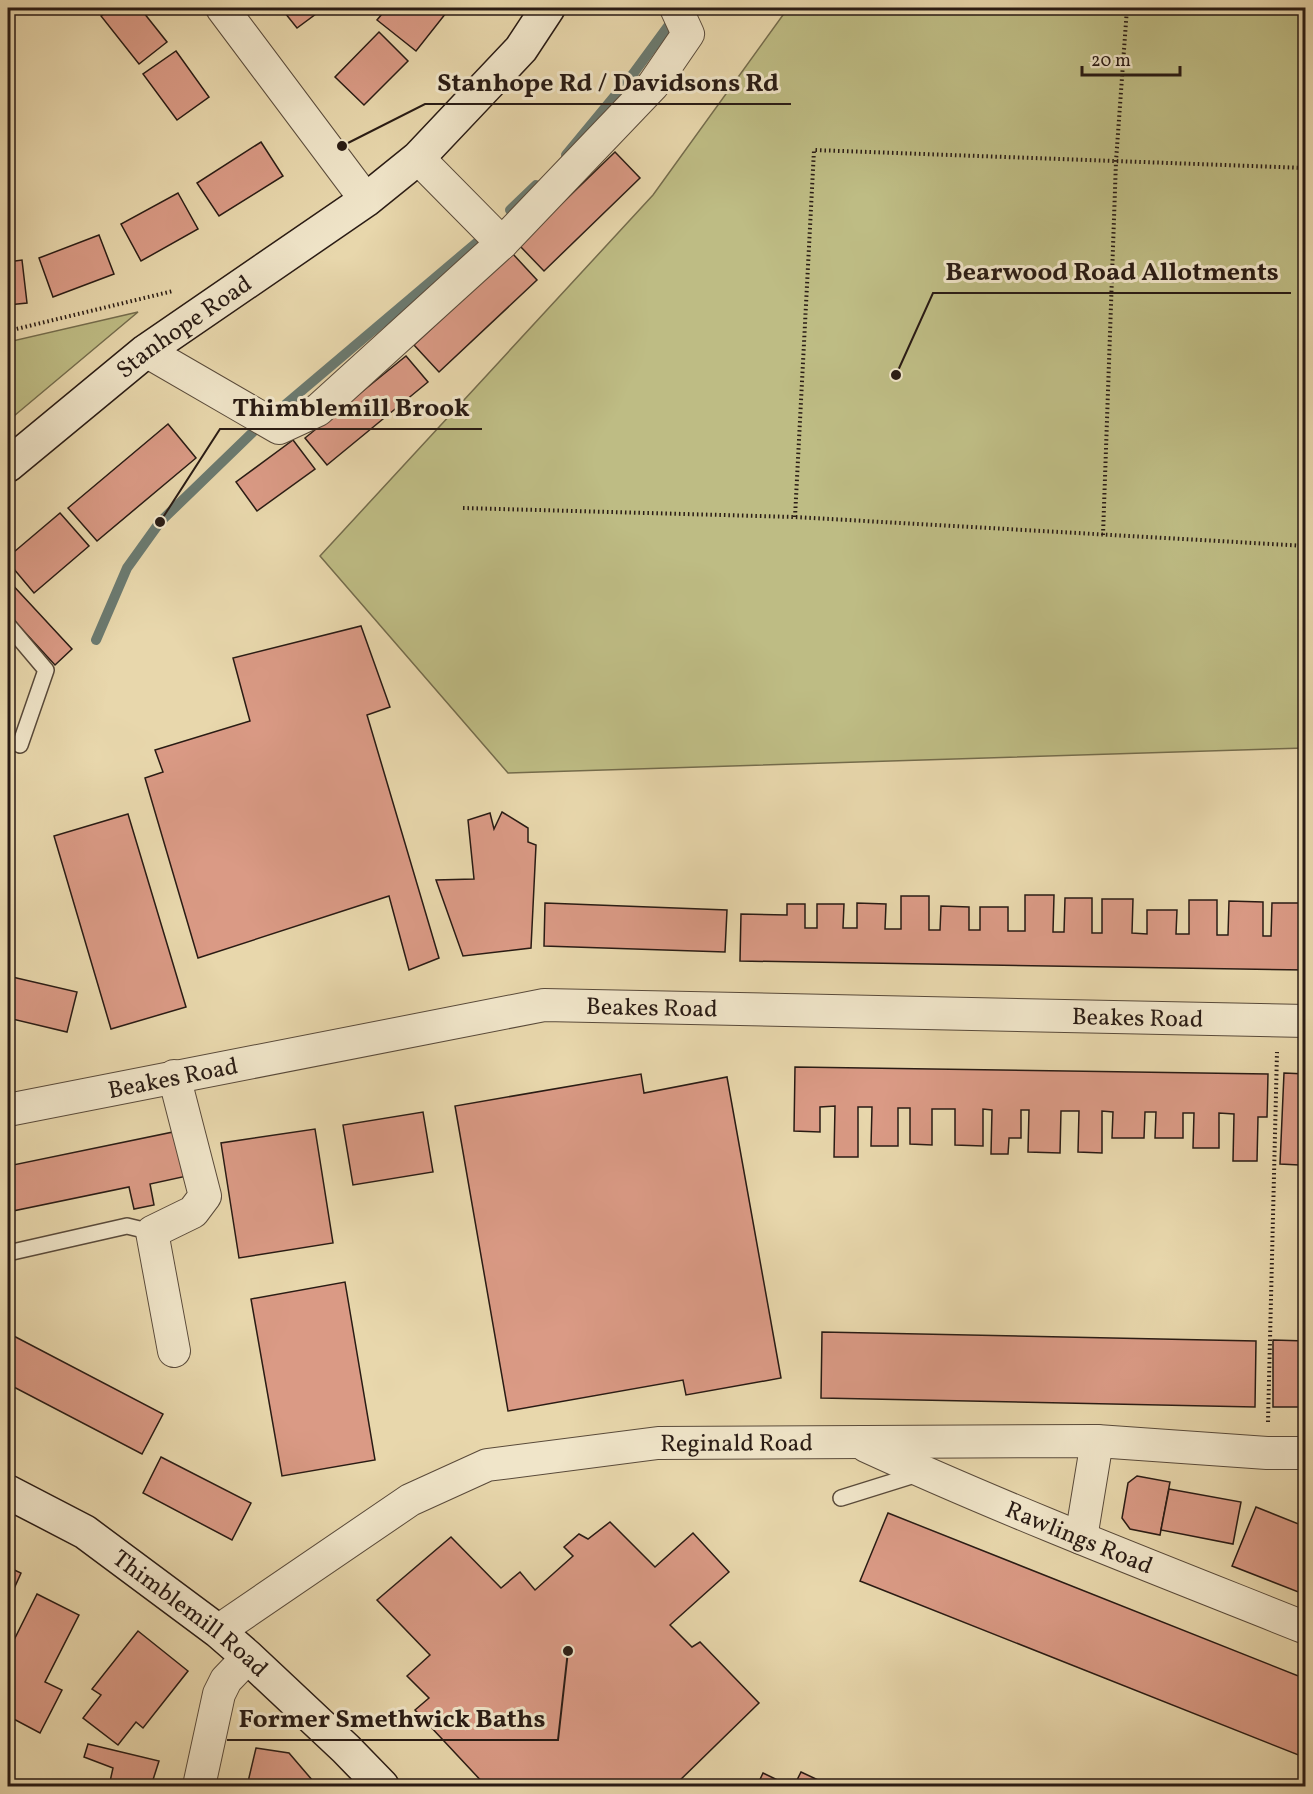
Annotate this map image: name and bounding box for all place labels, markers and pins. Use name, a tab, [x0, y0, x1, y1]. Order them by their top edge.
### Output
callout: Stanhope Rd / Davidsons Rd	[425, 60, 791, 104]
callout: Bearwood Road Allotments	[933, 249, 1291, 293]
callout: Thimblemill Brook	[220, 385, 482, 429]
callout: Former Smethwick Baths	[227, 1696, 558, 1740]

